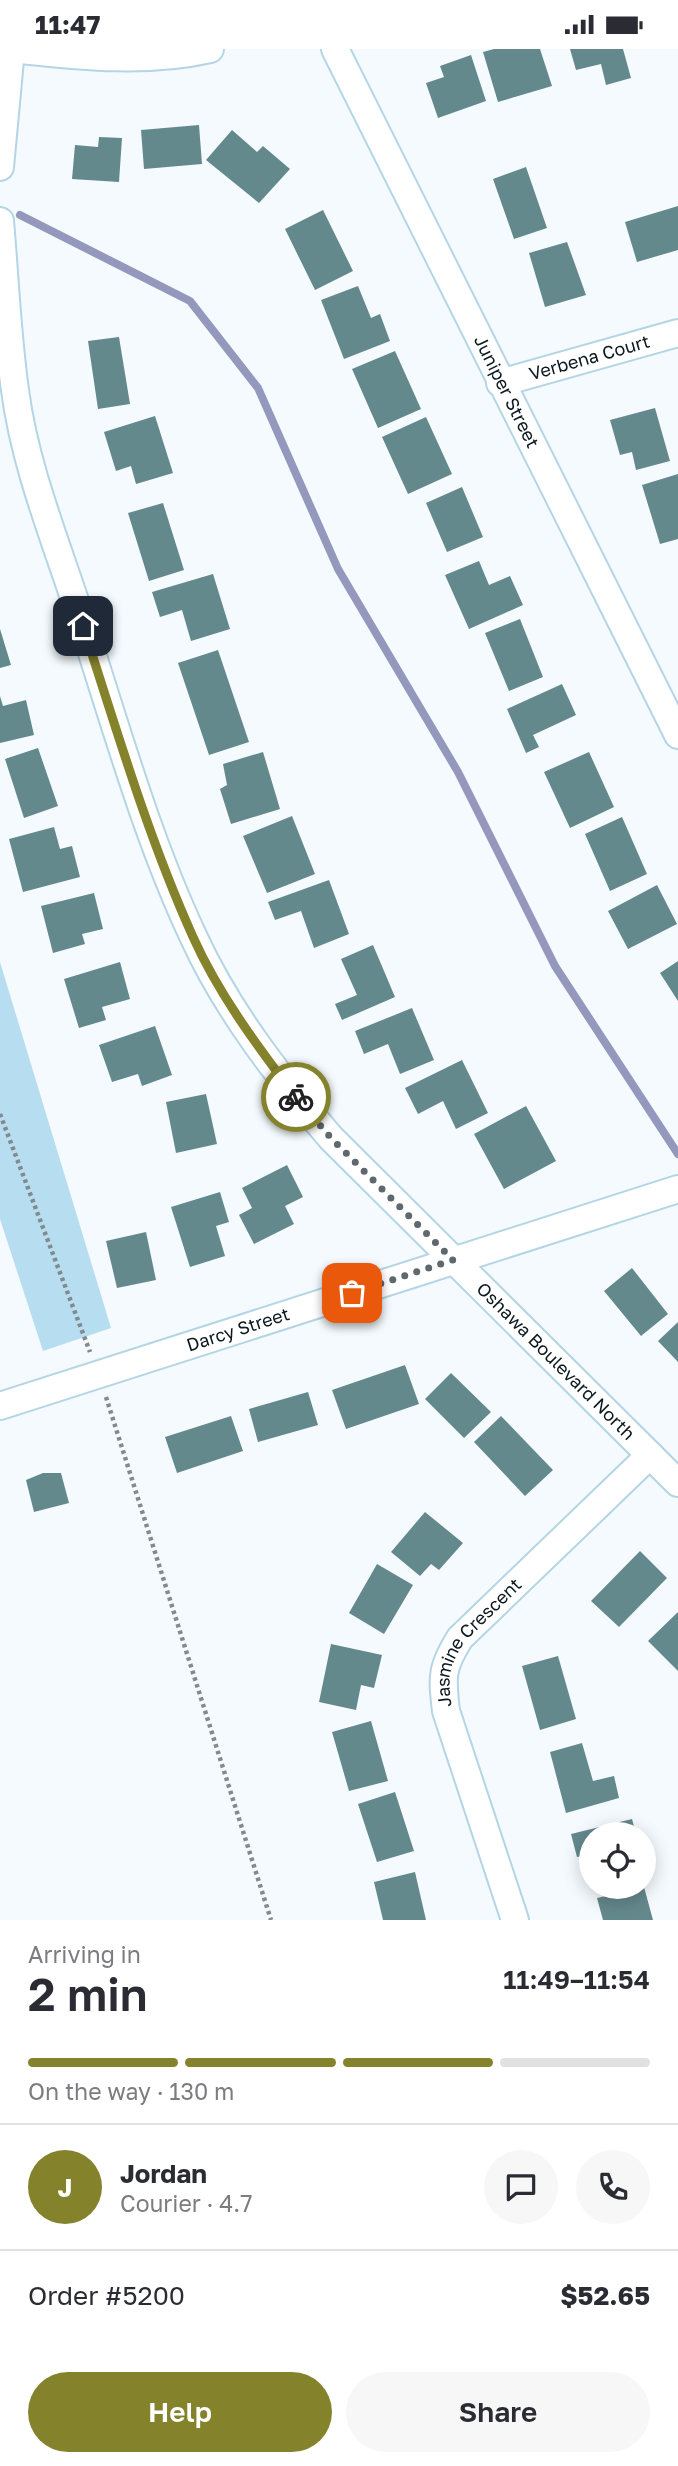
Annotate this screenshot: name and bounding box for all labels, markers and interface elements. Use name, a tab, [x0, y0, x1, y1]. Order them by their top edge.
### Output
text: 11:47	[35, 9, 101, 40]
street label: Verbena Court	[526, 329, 652, 384]
street label: Juniper Street	[470, 331, 545, 451]
pin	[53, 596, 113, 656]
icon: home	[64, 607, 102, 645]
courier	[261, 1062, 331, 1132]
icon: bike	[277, 1078, 315, 1116]
pin	[322, 1263, 382, 1323]
icon: bag	[333, 1274, 371, 1312]
street label: Oshawa Boulevard North	[472, 1277, 640, 1444]
street label: Darcy Street	[183, 1302, 292, 1356]
street label: Jasmine Crescent	[432, 1573, 525, 1708]
map controls	[579, 1822, 656, 1899]
button: locate	[579, 1822, 656, 1899]
text: Arriving in	[28, 1940, 141, 1968]
text: 11:49–11:54	[503, 1964, 650, 1995]
text: 2 min	[28, 1966, 148, 2021]
text: On the way · 130 m	[28, 2077, 234, 2105]
button: chat	[484, 2150, 558, 2224]
button: phone	[576, 2150, 650, 2224]
text: Jordan	[120, 2158, 207, 2189]
text: J	[58, 2172, 72, 2203]
text: Courier · 4.7	[120, 2189, 252, 2217]
text: Order #5200	[28, 2280, 185, 2311]
text: $52.65	[560, 2280, 650, 2311]
button: Help	[28, 2372, 332, 2452]
button: Share	[346, 2372, 650, 2452]

